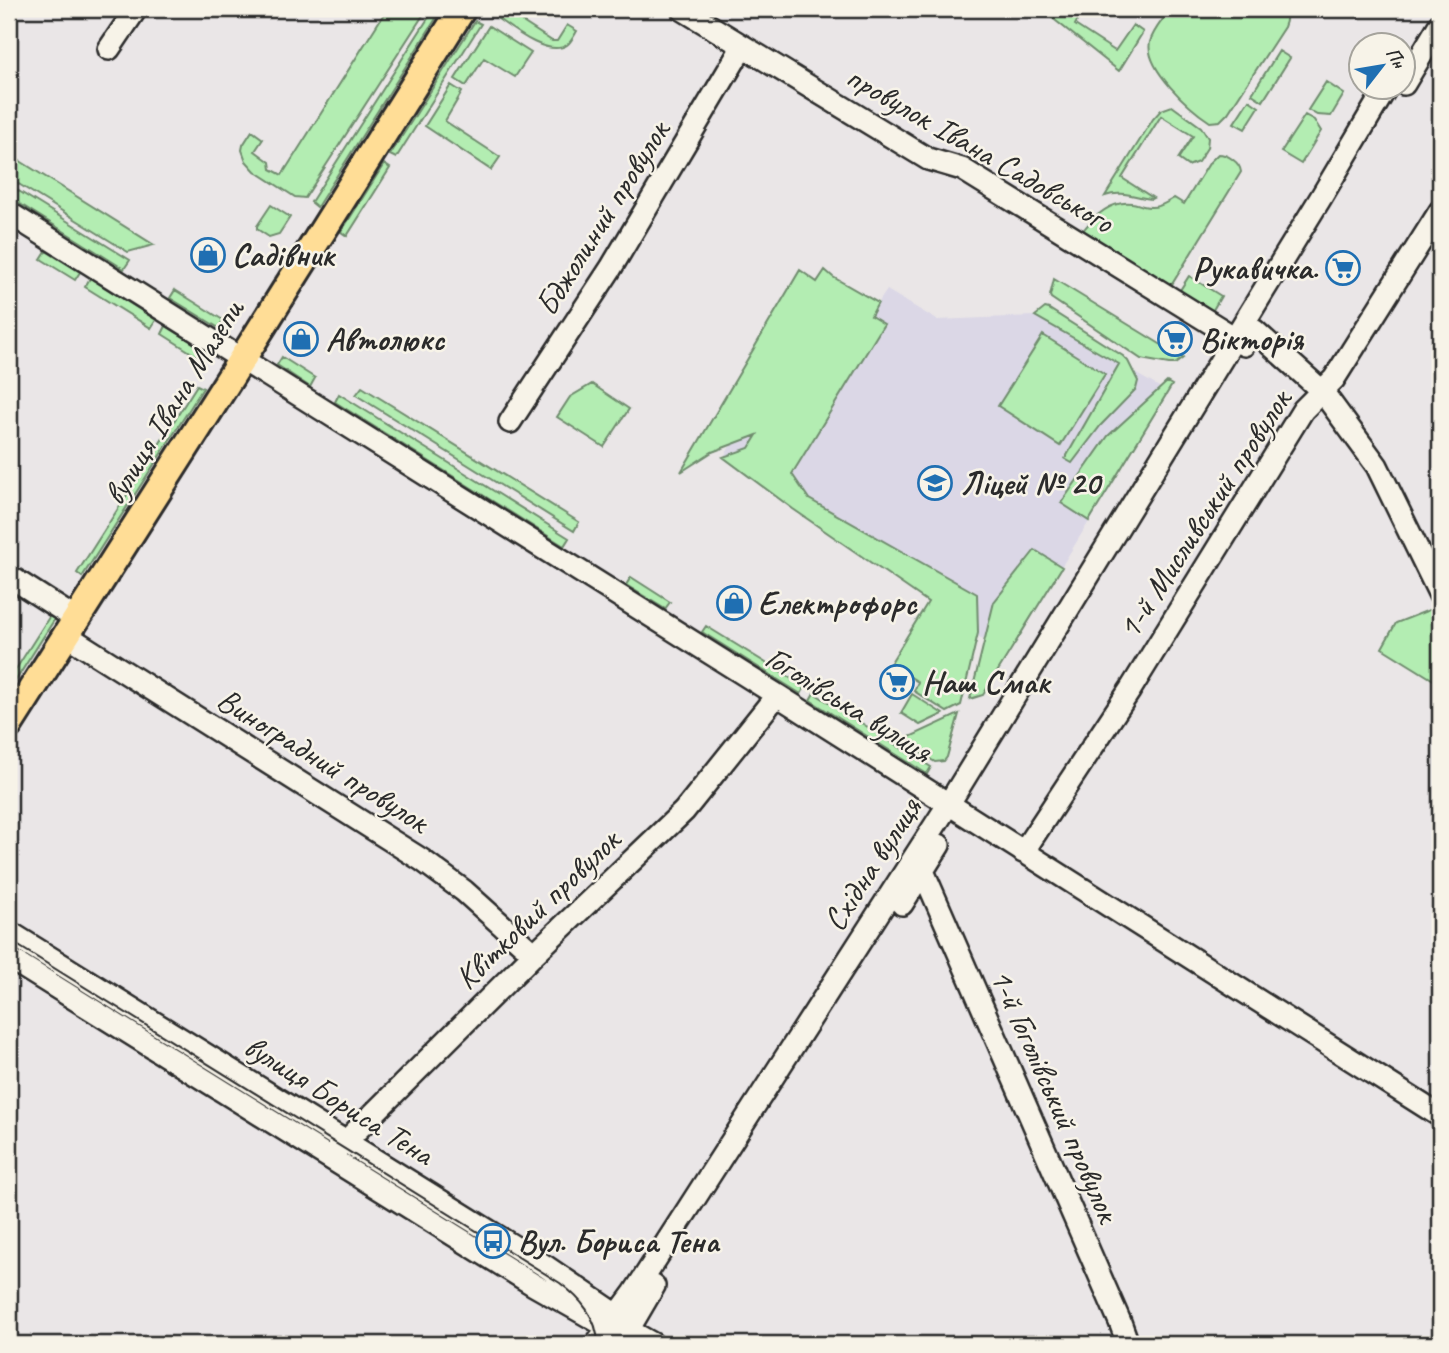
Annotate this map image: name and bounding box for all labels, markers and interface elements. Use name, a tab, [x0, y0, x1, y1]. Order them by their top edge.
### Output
north arrow	[1348, 32, 1418, 102]
text: Пн	[1380, 43, 1412, 74]
street label: провулок Івана Садовського	[839, 55, 1122, 243]
street label: Бджолиний провулок	[525, 110, 680, 323]
place label: Садівник	[232, 234, 337, 276]
shop icon: Садівник	[189, 236, 227, 274]
place label: Рукавичка.	[1192, 247, 1318, 289]
supermarket icon: Рукавичка.	[1324, 249, 1362, 287]
street label: вулиця Івана Мазепи	[93, 289, 254, 513]
place label: Автолюкс	[326, 318, 446, 360]
place label: Вікторія	[1200, 318, 1305, 360]
shop icon: Автолюкс	[282, 320, 320, 358]
supermarket icon: Вікторія	[1156, 320, 1194, 358]
street label: 1-й Мисливський провулок	[1108, 379, 1302, 646]
place label: Ліцей № 20	[960, 462, 1103, 504]
school or university icon: Ліцей № 20	[916, 464, 954, 502]
place label: Електрофорс	[758, 582, 918, 624]
shop icon: Електрофорс	[715, 584, 753, 622]
street label: Гоголівська вулиця	[758, 636, 941, 772]
place label: Наш Смак	[922, 661, 1052, 703]
supermarket icon: Наш Смак	[878, 663, 916, 701]
street label: Виноградний провулок	[209, 678, 439, 843]
street label: Східна вулиця	[813, 788, 931, 939]
street label: Квітковий провулок	[446, 818, 631, 998]
street label: 1-й Гоголівський провулок	[980, 962, 1131, 1231]
street label: вулиця Бориса Тена	[237, 1025, 443, 1176]
place label: Вул. Бориса Тена	[518, 1220, 721, 1262]
bus stop icon: Вул. Бориса Тена	[474, 1222, 512, 1260]

